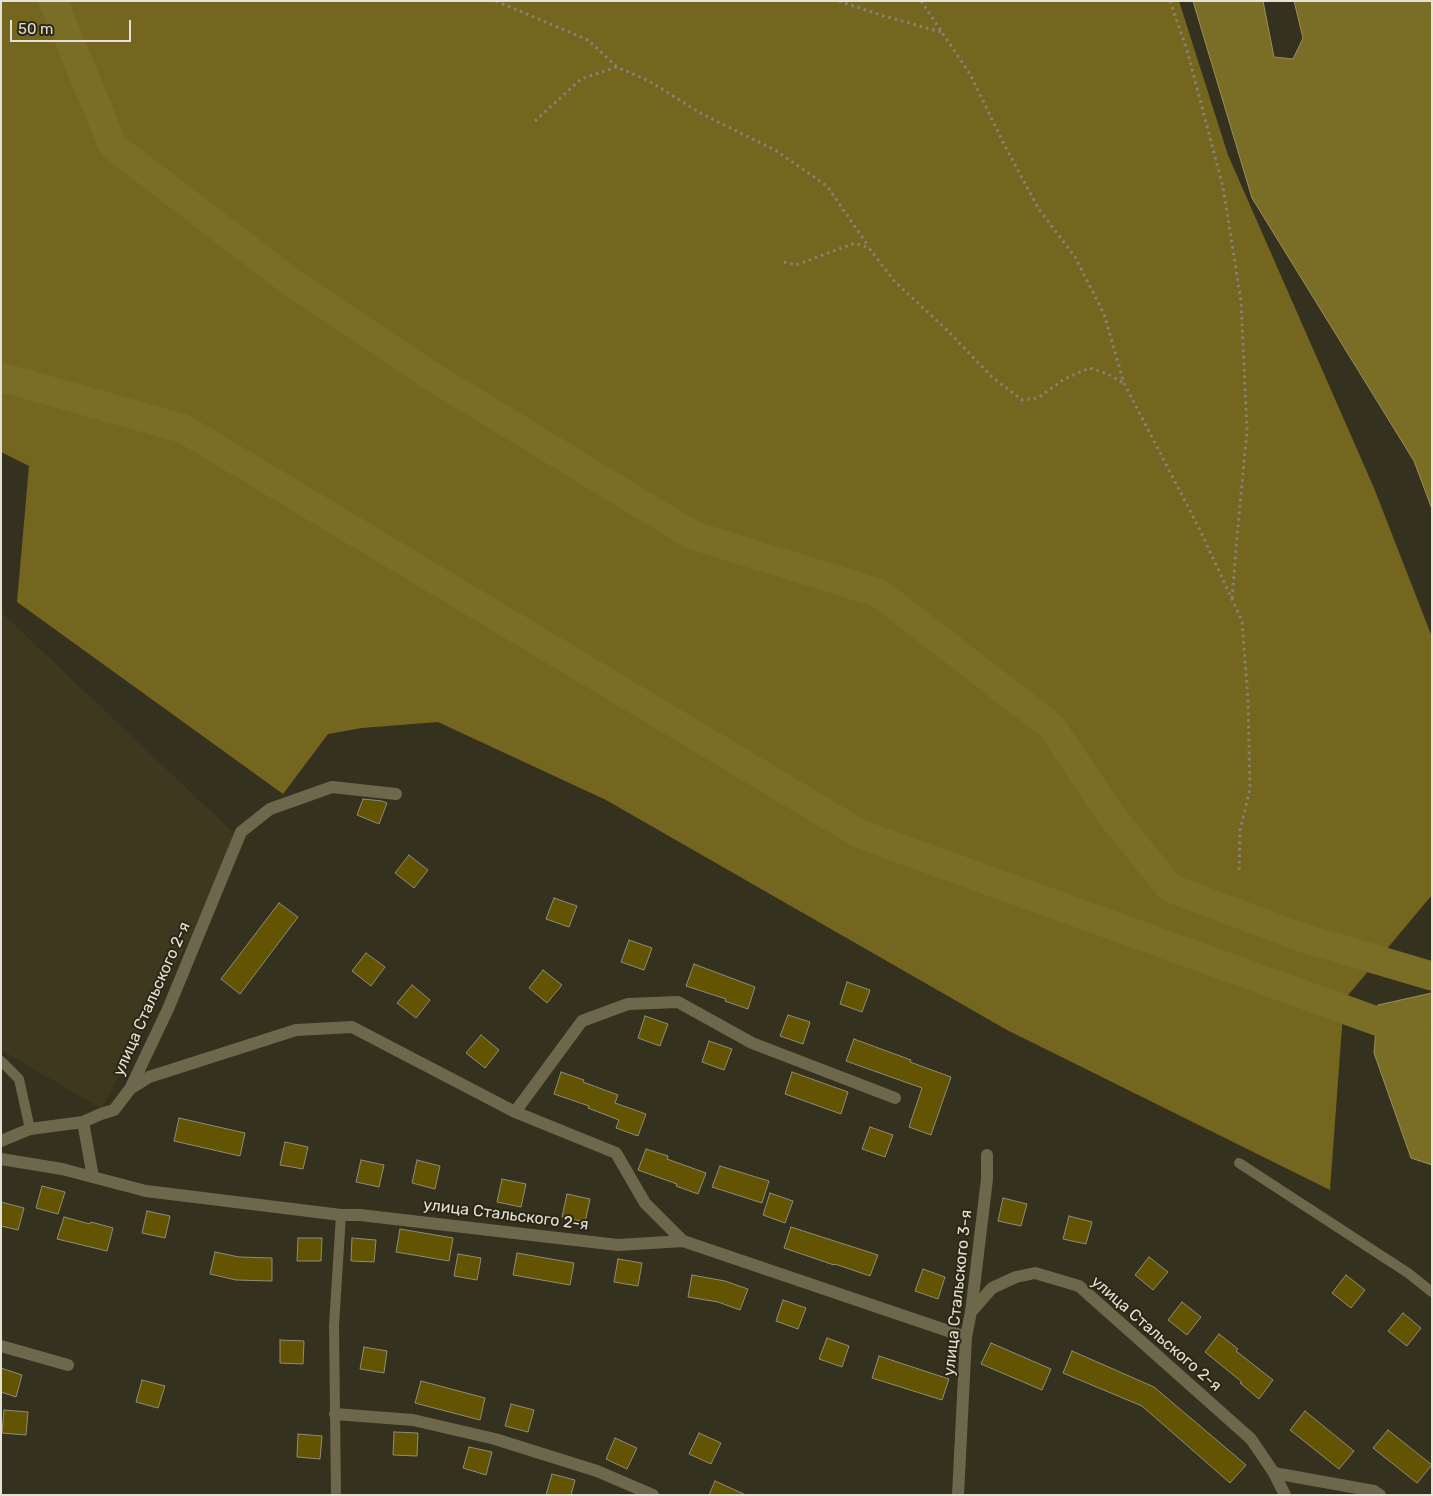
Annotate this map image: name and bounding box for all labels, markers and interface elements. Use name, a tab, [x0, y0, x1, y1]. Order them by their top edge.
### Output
scale bar	[12, 10, 134, 42]
text: 50 m	[18, 20, 53, 38]
street label: улица Стальского 2-я	[109, 919, 195, 1079]
street label: улица Стальского 2-я	[422, 1195, 590, 1235]
street label: улица Стальского 3-я	[940, 1209, 976, 1377]
street label: улица Стальского 2-я	[1087, 1272, 1225, 1396]

